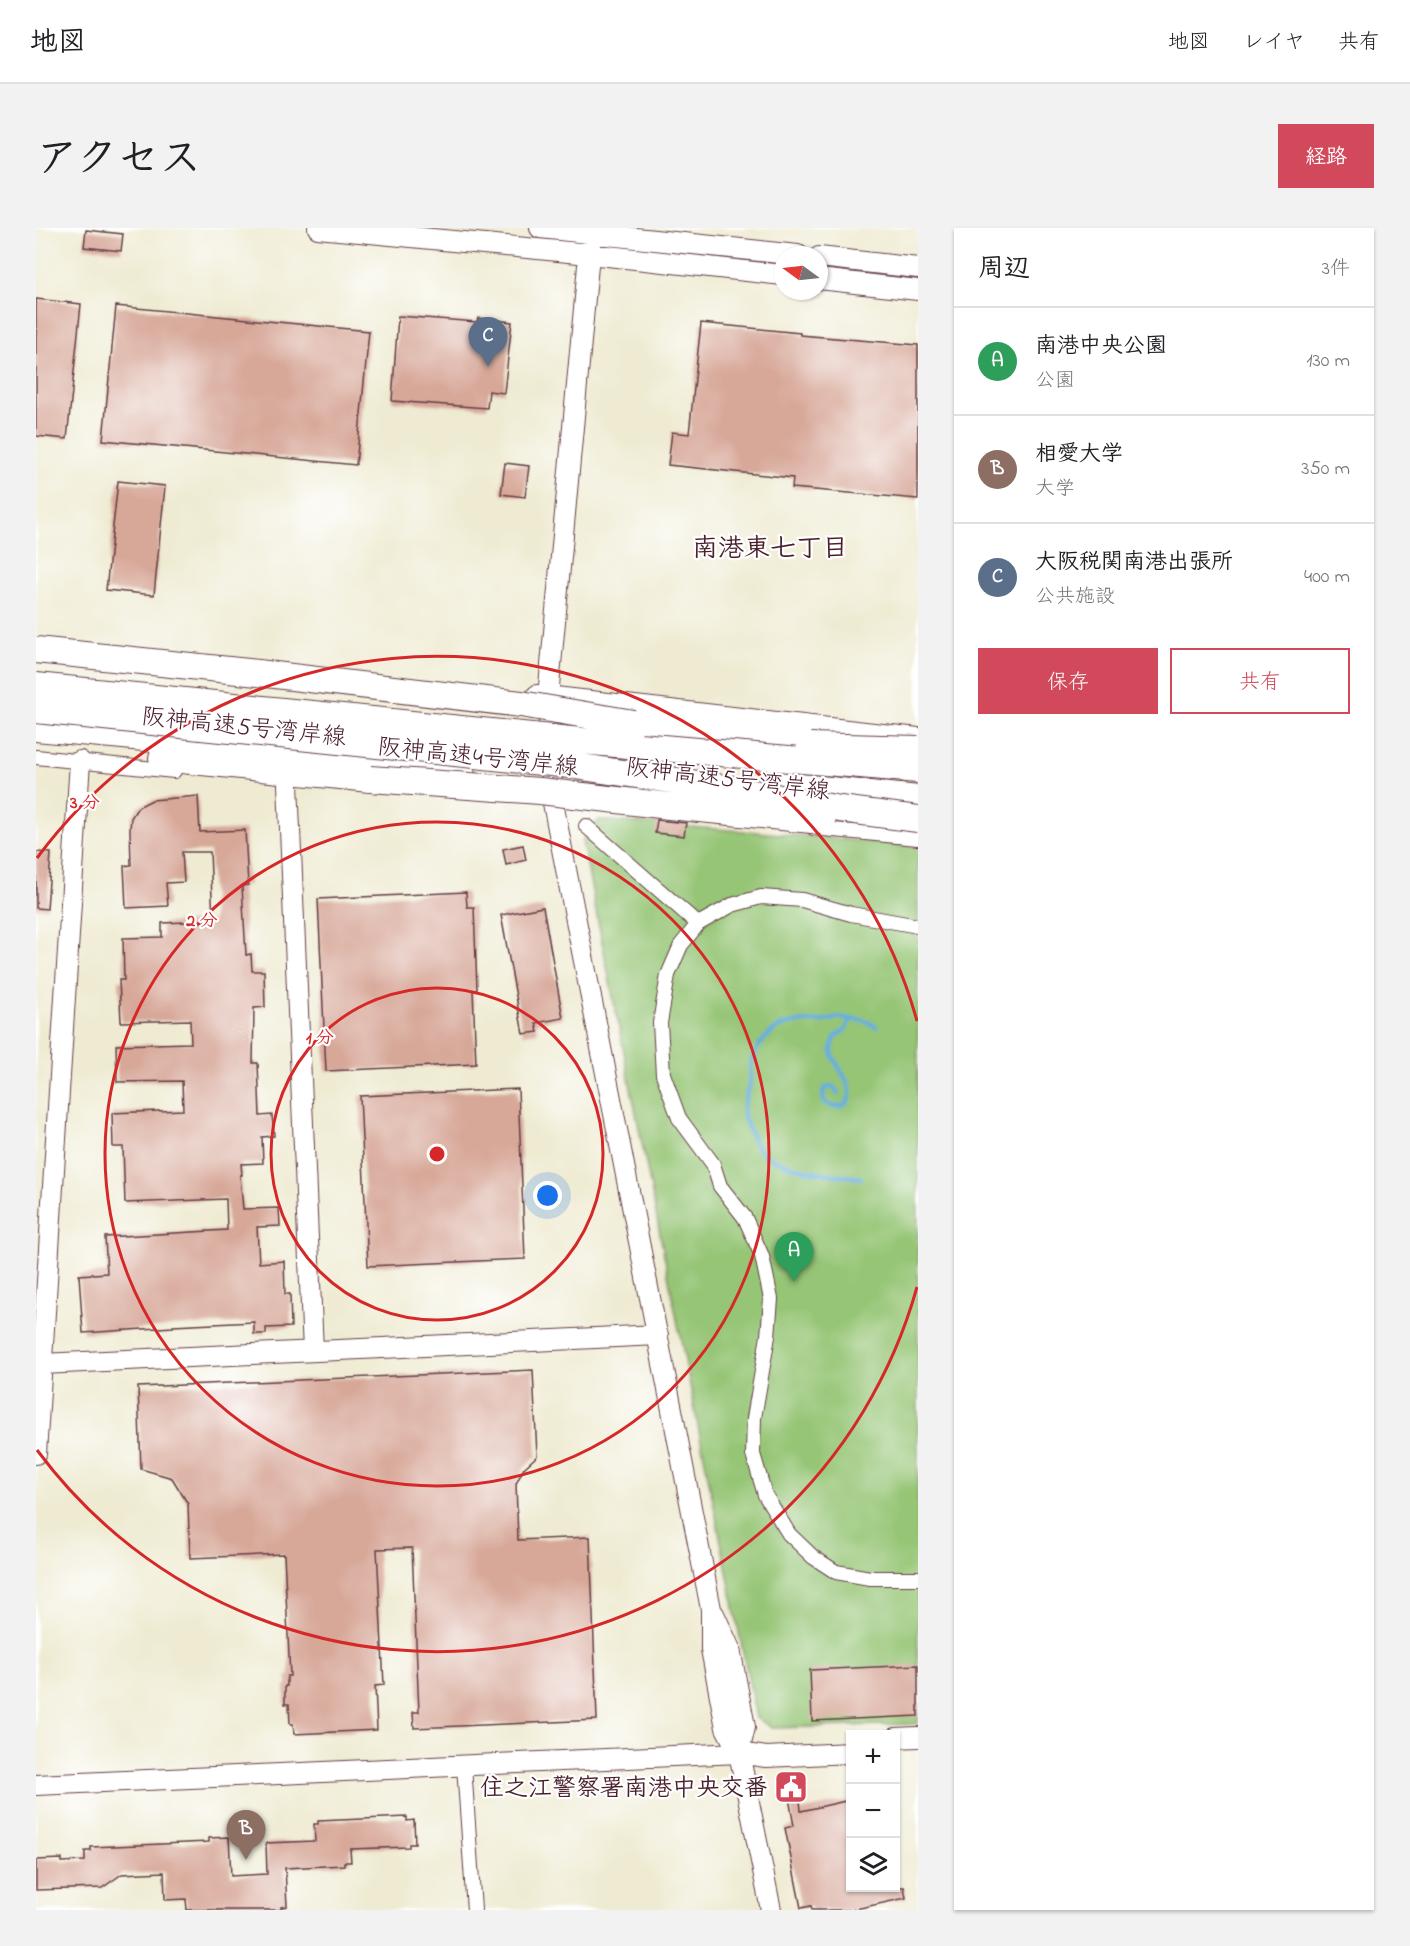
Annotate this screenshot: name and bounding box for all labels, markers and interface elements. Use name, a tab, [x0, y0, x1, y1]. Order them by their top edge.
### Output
text: 地図	[30, 23, 86, 64]
text: 地図	[1168, 28, 1210, 58]
text: レイヤ	[1243, 28, 1305, 58]
text: 共有	[1338, 28, 1380, 58]
button: 経路	[1278, 124, 1374, 188]
text: アクセス	[36, 130, 201, 191]
north arrow	[774, 246, 828, 300]
text: 周辺	[978, 251, 1030, 289]
text: 3件	[1322, 255, 1350, 284]
pin: C	[468, 318, 508, 367]
text: 南港中央公園	[1035, 331, 1167, 363]
text: A	[991, 347, 1004, 376]
text: 130 m	[1306, 347, 1350, 376]
text: 公園	[1035, 367, 1075, 396]
text: 相愛大学	[1035, 439, 1123, 471]
text: B	[991, 455, 1004, 484]
text: 350 m	[1301, 455, 1350, 484]
text: 大学	[1035, 475, 1075, 504]
district label: 南港東七丁目	[692, 531, 848, 569]
text: 大阪税関南港出張所	[1035, 547, 1233, 579]
text: C	[992, 563, 1003, 592]
text: 400 m	[1304, 563, 1350, 592]
text: 公共施設	[1035, 583, 1115, 612]
button: 保存	[978, 648, 1158, 714]
button: 共有	[1170, 648, 1350, 714]
street label: 阪神高速5号湾岸線	[140, 700, 348, 757]
street label: 阪神高速4号湾岸線	[376, 731, 580, 786]
street label: 阪神高速5号湾岸線	[623, 751, 832, 810]
text: 3 分	[69, 791, 100, 817]
text: 2 分	[185, 909, 218, 935]
text: 1 分	[306, 1026, 334, 1052]
centre of rings	[427, 1144, 447, 1164]
your location	[533, 1181, 562, 1210]
pin: A	[774, 1232, 813, 1282]
map controls	[846, 1730, 900, 1892]
button: +	[846, 1730, 900, 1784]
public building icon: 住之江警察署南港中央交番	[773, 1769, 809, 1805]
place label: 住之江警察署南港中央交番	[480, 1772, 768, 1807]
button: −	[846, 1784, 900, 1838]
pin: B	[226, 1810, 266, 1860]
button: layers	[846, 1838, 900, 1892]

